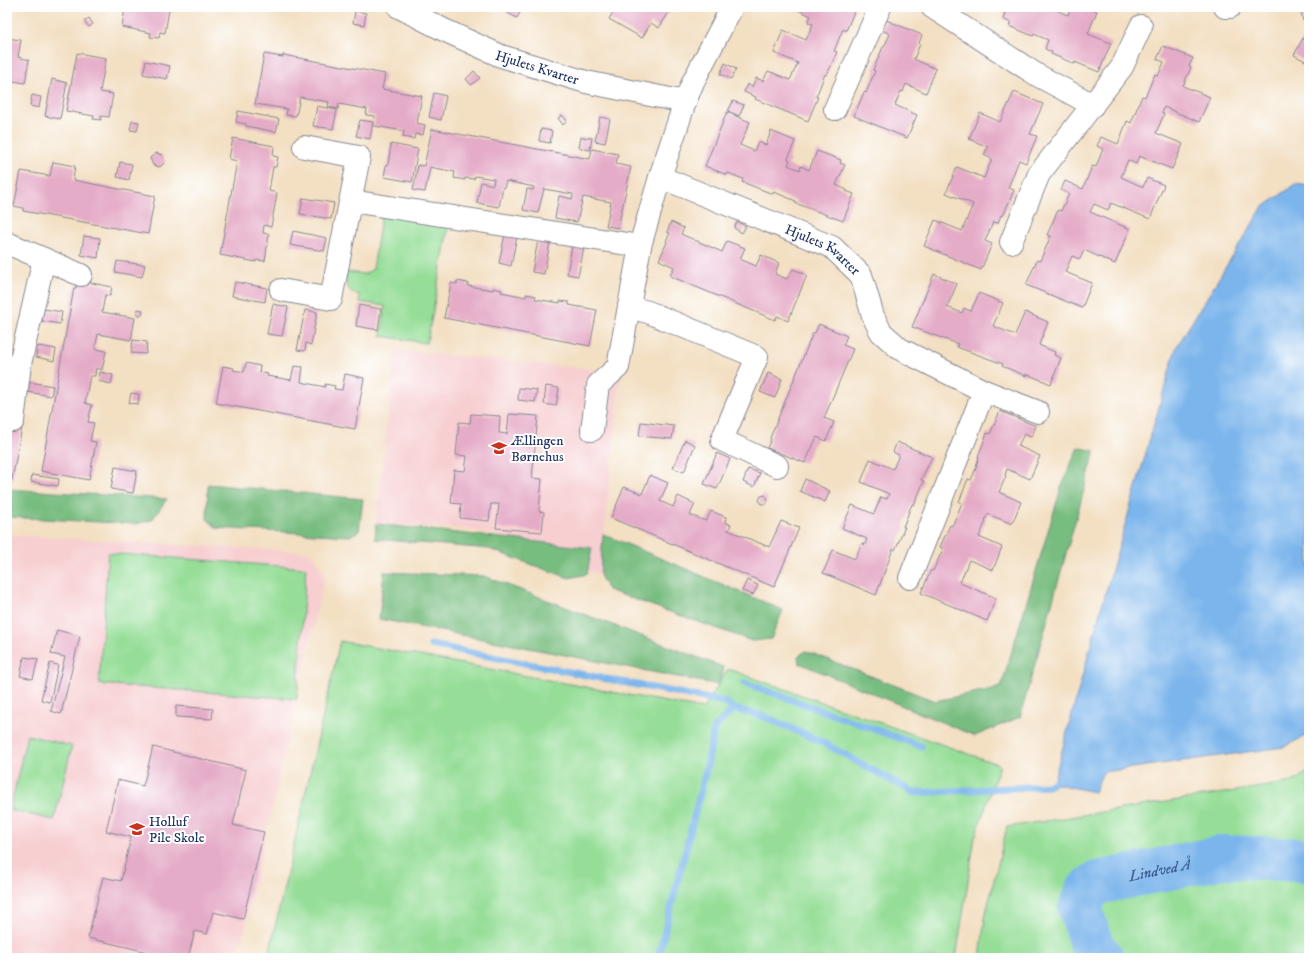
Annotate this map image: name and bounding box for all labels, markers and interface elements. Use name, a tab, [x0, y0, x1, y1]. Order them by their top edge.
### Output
street label: Hjulets Kvarter	[493, 47, 582, 89]
street label: Hjulets Kvarter	[782, 221, 864, 280]
place label: Ællingen Børnehus	[510, 432, 564, 466]
school or university icon: Ællingen Børnehus	[490, 439, 508, 457]
place label: Holluf Pile Skole	[149, 813, 205, 847]
school or university icon: Holluf Pile Skole	[128, 820, 146, 838]
water label: Lindved Å	[1126, 854, 1195, 886]

